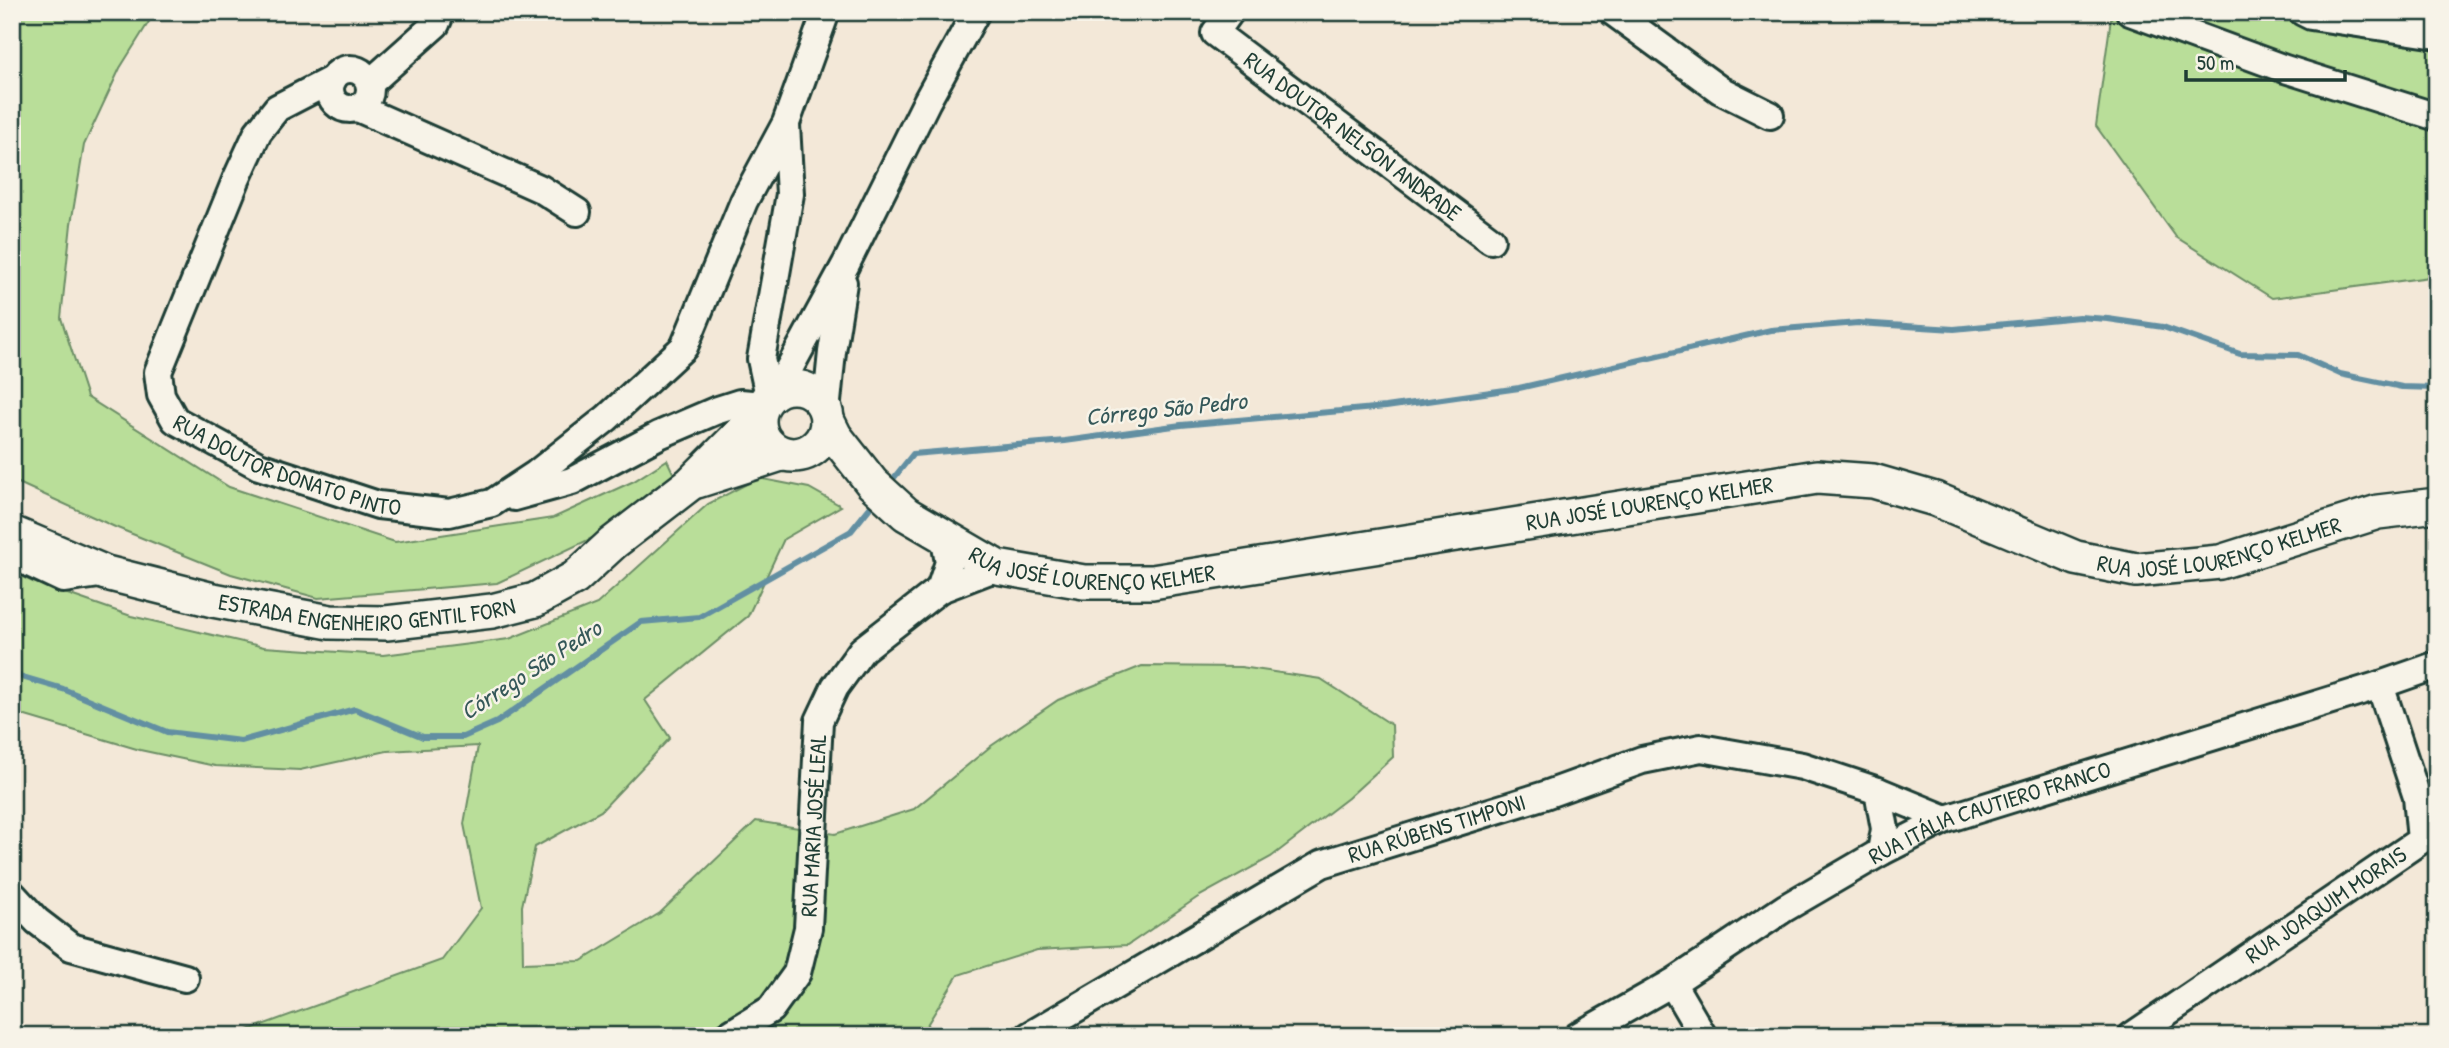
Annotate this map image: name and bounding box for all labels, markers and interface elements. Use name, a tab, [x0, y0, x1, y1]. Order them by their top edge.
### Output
scale bar	[2186, 38, 2346, 82]
street label: RUA DOUTOR NELSON ANDRADE	[1238, 44, 1468, 228]
text: 50 m	[2197, 48, 2234, 77]
water label: Córrego São Pedro	[1084, 383, 1250, 433]
street label: RUA DOUTOR DONATO PINTO	[168, 406, 403, 523]
street label: RUA JOSÉ LOURENÇO KELMER	[1524, 468, 1775, 538]
street label: RUA JOSÉ LOURENÇO KELMER	[2095, 509, 2345, 585]
street label: RUA JOSÉ LOURENÇO KELMER	[964, 538, 1217, 597]
street label: ESTRADA ENGENHEIRO GENTIL FORN	[216, 585, 518, 638]
water label: Córrego São Pedro	[454, 610, 609, 727]
street label: RUA MARIA JOSÉ LEAL	[793, 733, 833, 918]
street label: RUA ITÁLIA CAUTIERO FRANCO	[1862, 753, 2115, 871]
street label: RUA RÚBENS TIMPONI	[1344, 786, 1529, 870]
street label: RUA JOAQUIM MORAIS	[2239, 838, 2412, 970]

